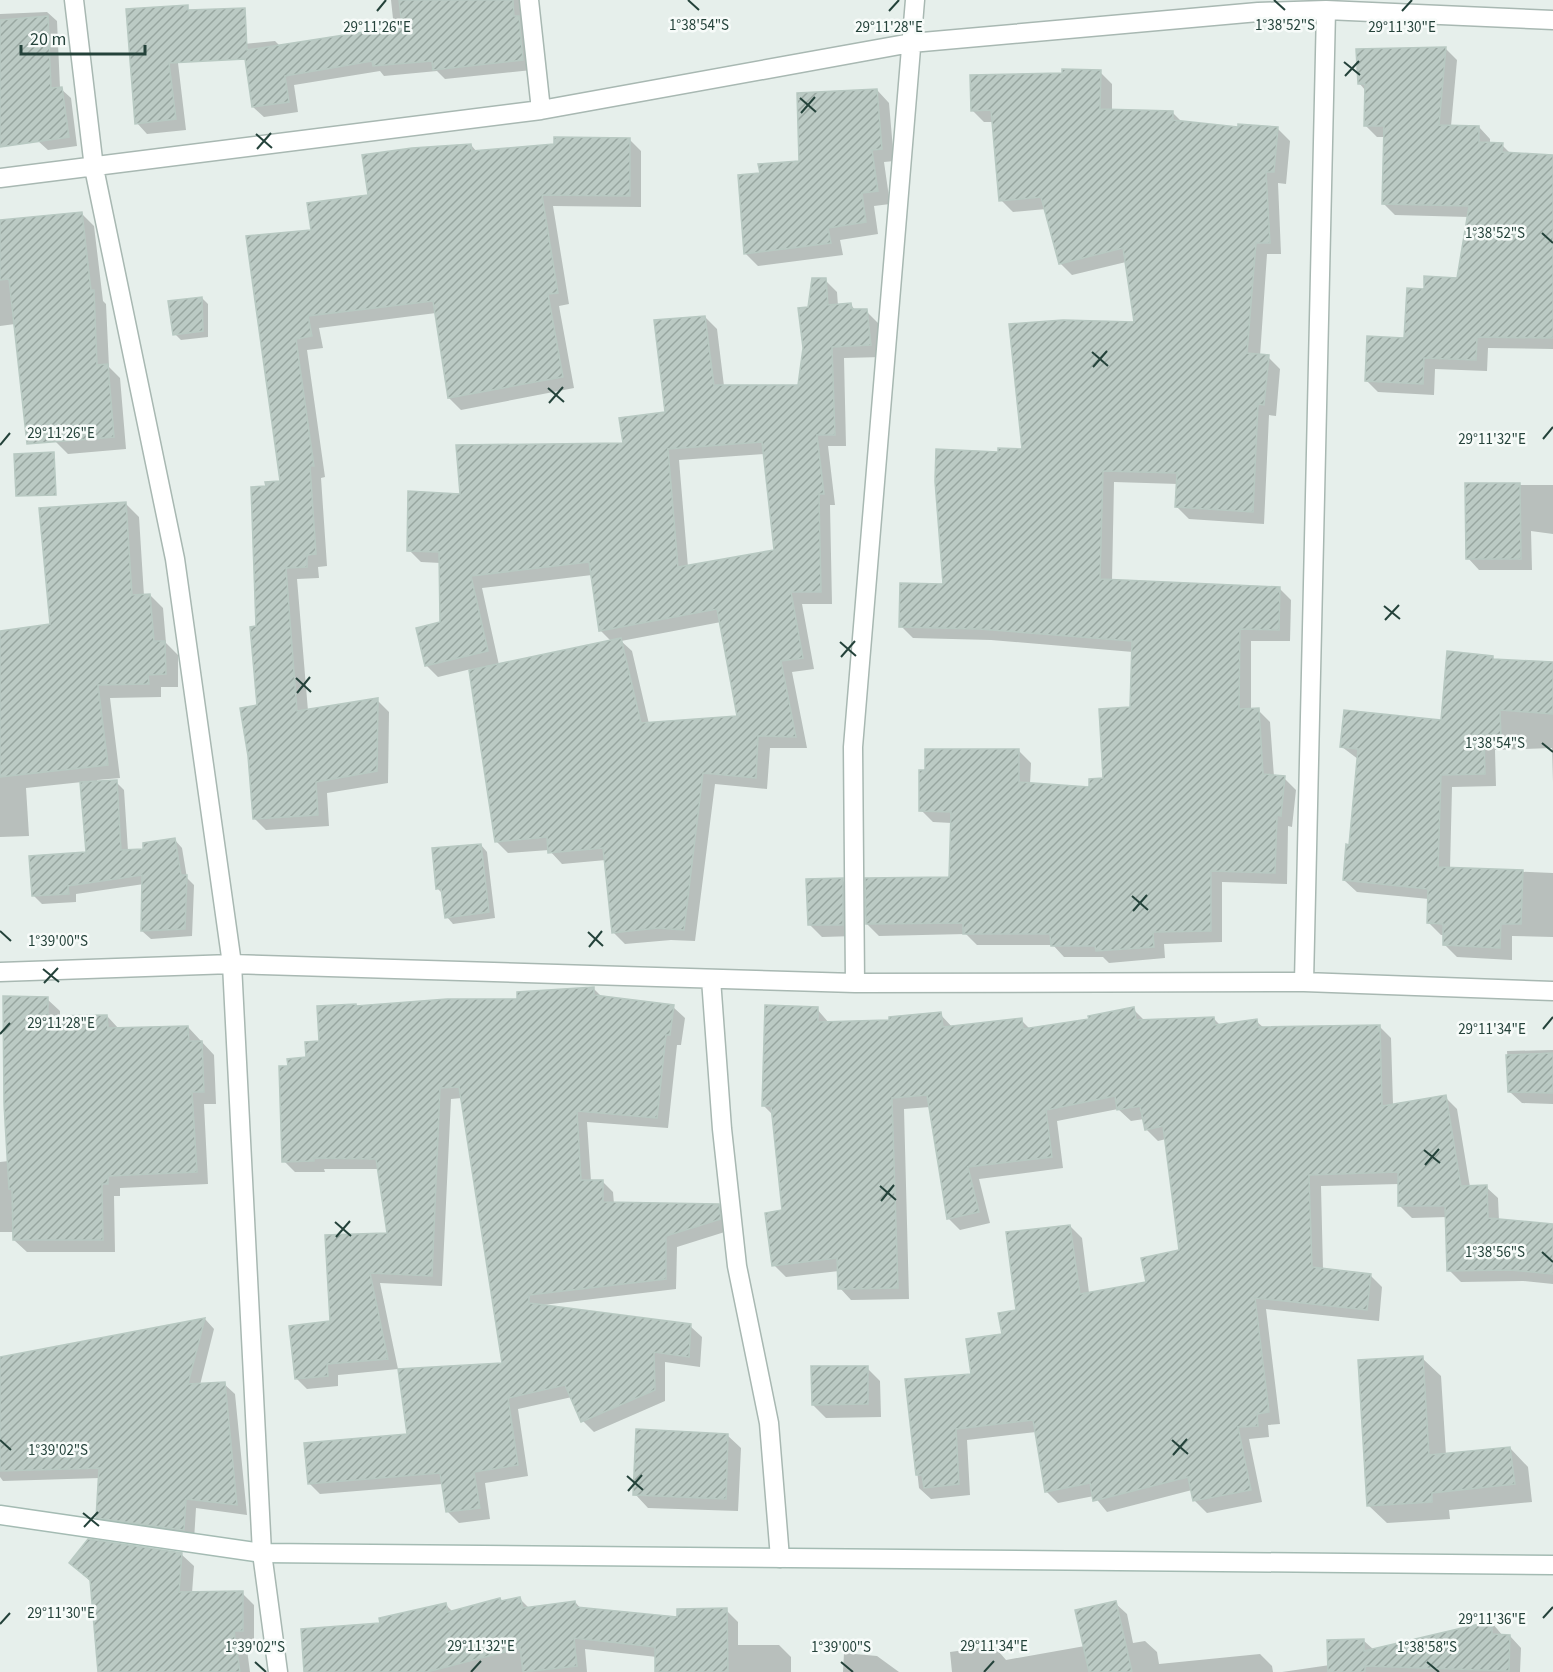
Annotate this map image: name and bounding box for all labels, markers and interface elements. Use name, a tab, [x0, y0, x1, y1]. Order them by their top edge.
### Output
text: 1°38'54"S	[669, 15, 729, 36]
text: 1°38'52"S	[1255, 15, 1315, 36]
text: 29°11'26"E	[343, 17, 411, 38]
text: 29°11'28"E	[855, 17, 923, 38]
text: 29°11'30"E	[1368, 17, 1436, 38]
scale bar	[21, 18, 146, 56]
text: 20 m	[30, 27, 66, 52]
text: 1°38'52"S	[1465, 223, 1525, 244]
text: 29°11'26"E	[27, 423, 95, 444]
text: 29°11'32"E	[1458, 429, 1526, 450]
text: 1°38'54"S	[1465, 733, 1525, 754]
text: 1°39'00"S	[28, 931, 88, 952]
text: 29°11'28"E	[27, 1013, 95, 1034]
text: 29°11'34"E	[1458, 1019, 1526, 1040]
text: 1°38'56"S	[1465, 1242, 1525, 1263]
text: 1°39'02"S	[28, 1440, 88, 1461]
text: 29°11'30"E	[27, 1603, 95, 1624]
text: 29°11'36"E	[1458, 1609, 1526, 1630]
text: 29°11'32"E	[447, 1636, 515, 1657]
text: 29°11'34"E	[960, 1636, 1028, 1657]
text: 1°39'02"S	[225, 1637, 285, 1658]
text: 1°39'00"S	[811, 1637, 871, 1658]
text: 1°38'58"S	[1397, 1637, 1457, 1658]

